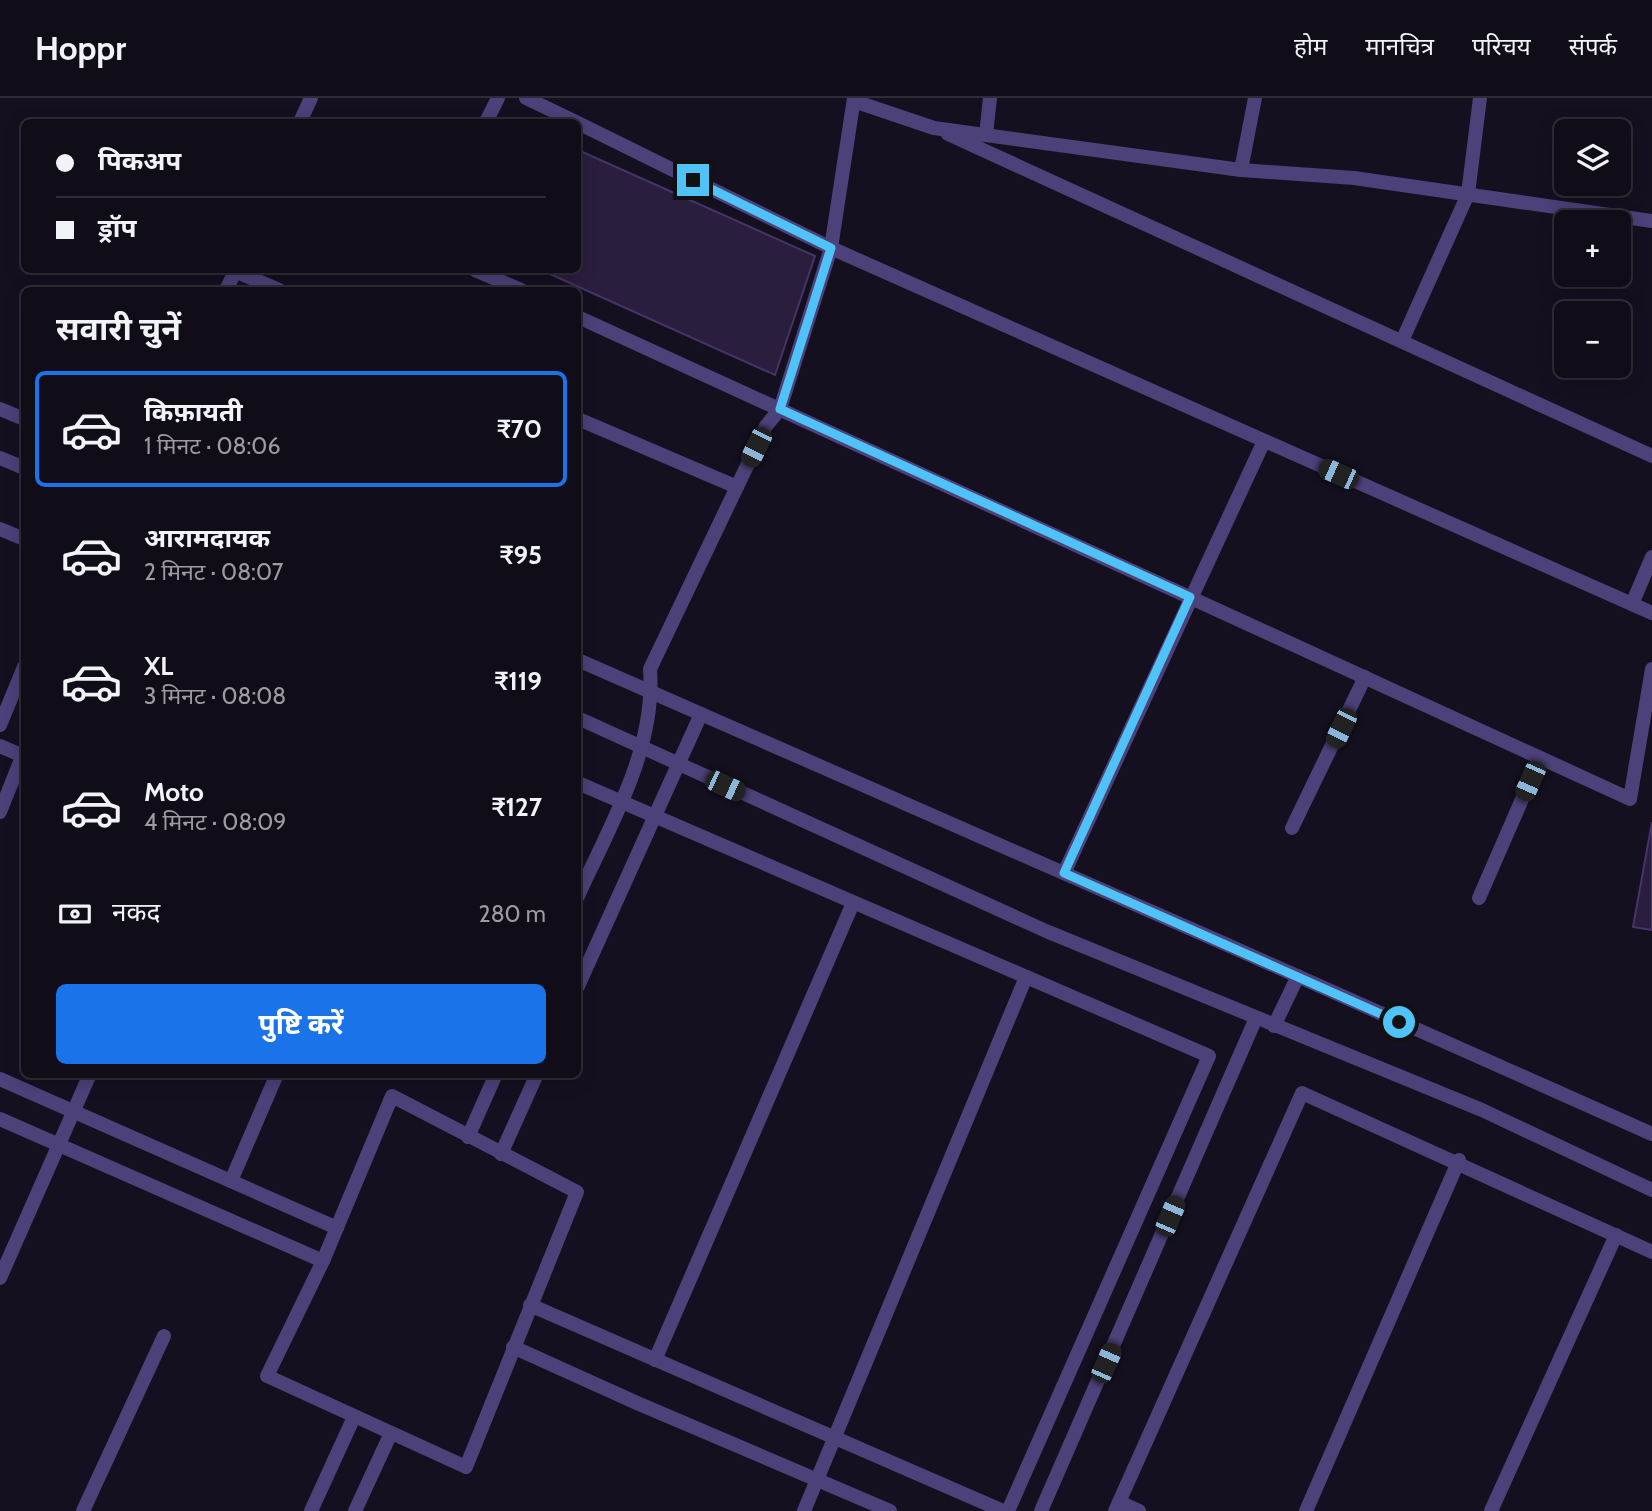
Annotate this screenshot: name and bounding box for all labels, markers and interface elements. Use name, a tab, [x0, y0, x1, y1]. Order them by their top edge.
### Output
text: Hoppr	[35, 28, 126, 68]
text: होम	[1294, 32, 1327, 61]
text: मानचित्र	[1365, 32, 1434, 61]
text: परिचय	[1472, 32, 1531, 61]
text: संपर्क	[1569, 32, 1617, 61]
map controls	[1554, 119, 1631, 378]
button: layers	[1554, 119, 1631, 196]
text: पिकअप	[98, 145, 181, 177]
route end	[677, 164, 709, 196]
button: +	[1554, 210, 1631, 287]
text: ड्रॉप	[98, 212, 136, 244]
button: −	[1554, 301, 1631, 378]
text: सवारी चुनें	[56, 309, 181, 348]
text: किफ़ायती	[144, 396, 243, 428]
icon: car	[60, 398, 123, 461]
text: ₹70	[496, 413, 542, 445]
car	[738, 424, 775, 470]
text: 1 मिनट · 08:06	[144, 432, 280, 460]
car	[1315, 456, 1362, 492]
text: आरामदायक	[144, 522, 270, 554]
icon: car	[60, 524, 123, 587]
text: ₹95	[499, 539, 542, 571]
text: 2 मिनट · 08:07	[144, 558, 283, 586]
icon: car	[60, 650, 123, 713]
text: XL	[144, 650, 173, 682]
text: ₹119	[494, 665, 542, 697]
text: 3 मिनट · 08:08	[144, 682, 286, 710]
car	[1323, 705, 1360, 751]
car	[1512, 758, 1549, 804]
car	[702, 768, 749, 804]
icon: car	[60, 776, 123, 839]
text: Moto	[144, 776, 204, 808]
text: ₹127	[491, 791, 542, 823]
text: 4 मिनट · 08:09	[144, 808, 286, 836]
icon: cash	[56, 895, 94, 933]
text: नकद	[112, 896, 160, 928]
text: 280 m	[479, 900, 546, 928]
button: पुष्टि करें	[56, 984, 546, 1064]
route start	[1383, 1006, 1415, 1038]
car	[1153, 1193, 1188, 1239]
car	[1088, 1340, 1125, 1386]

